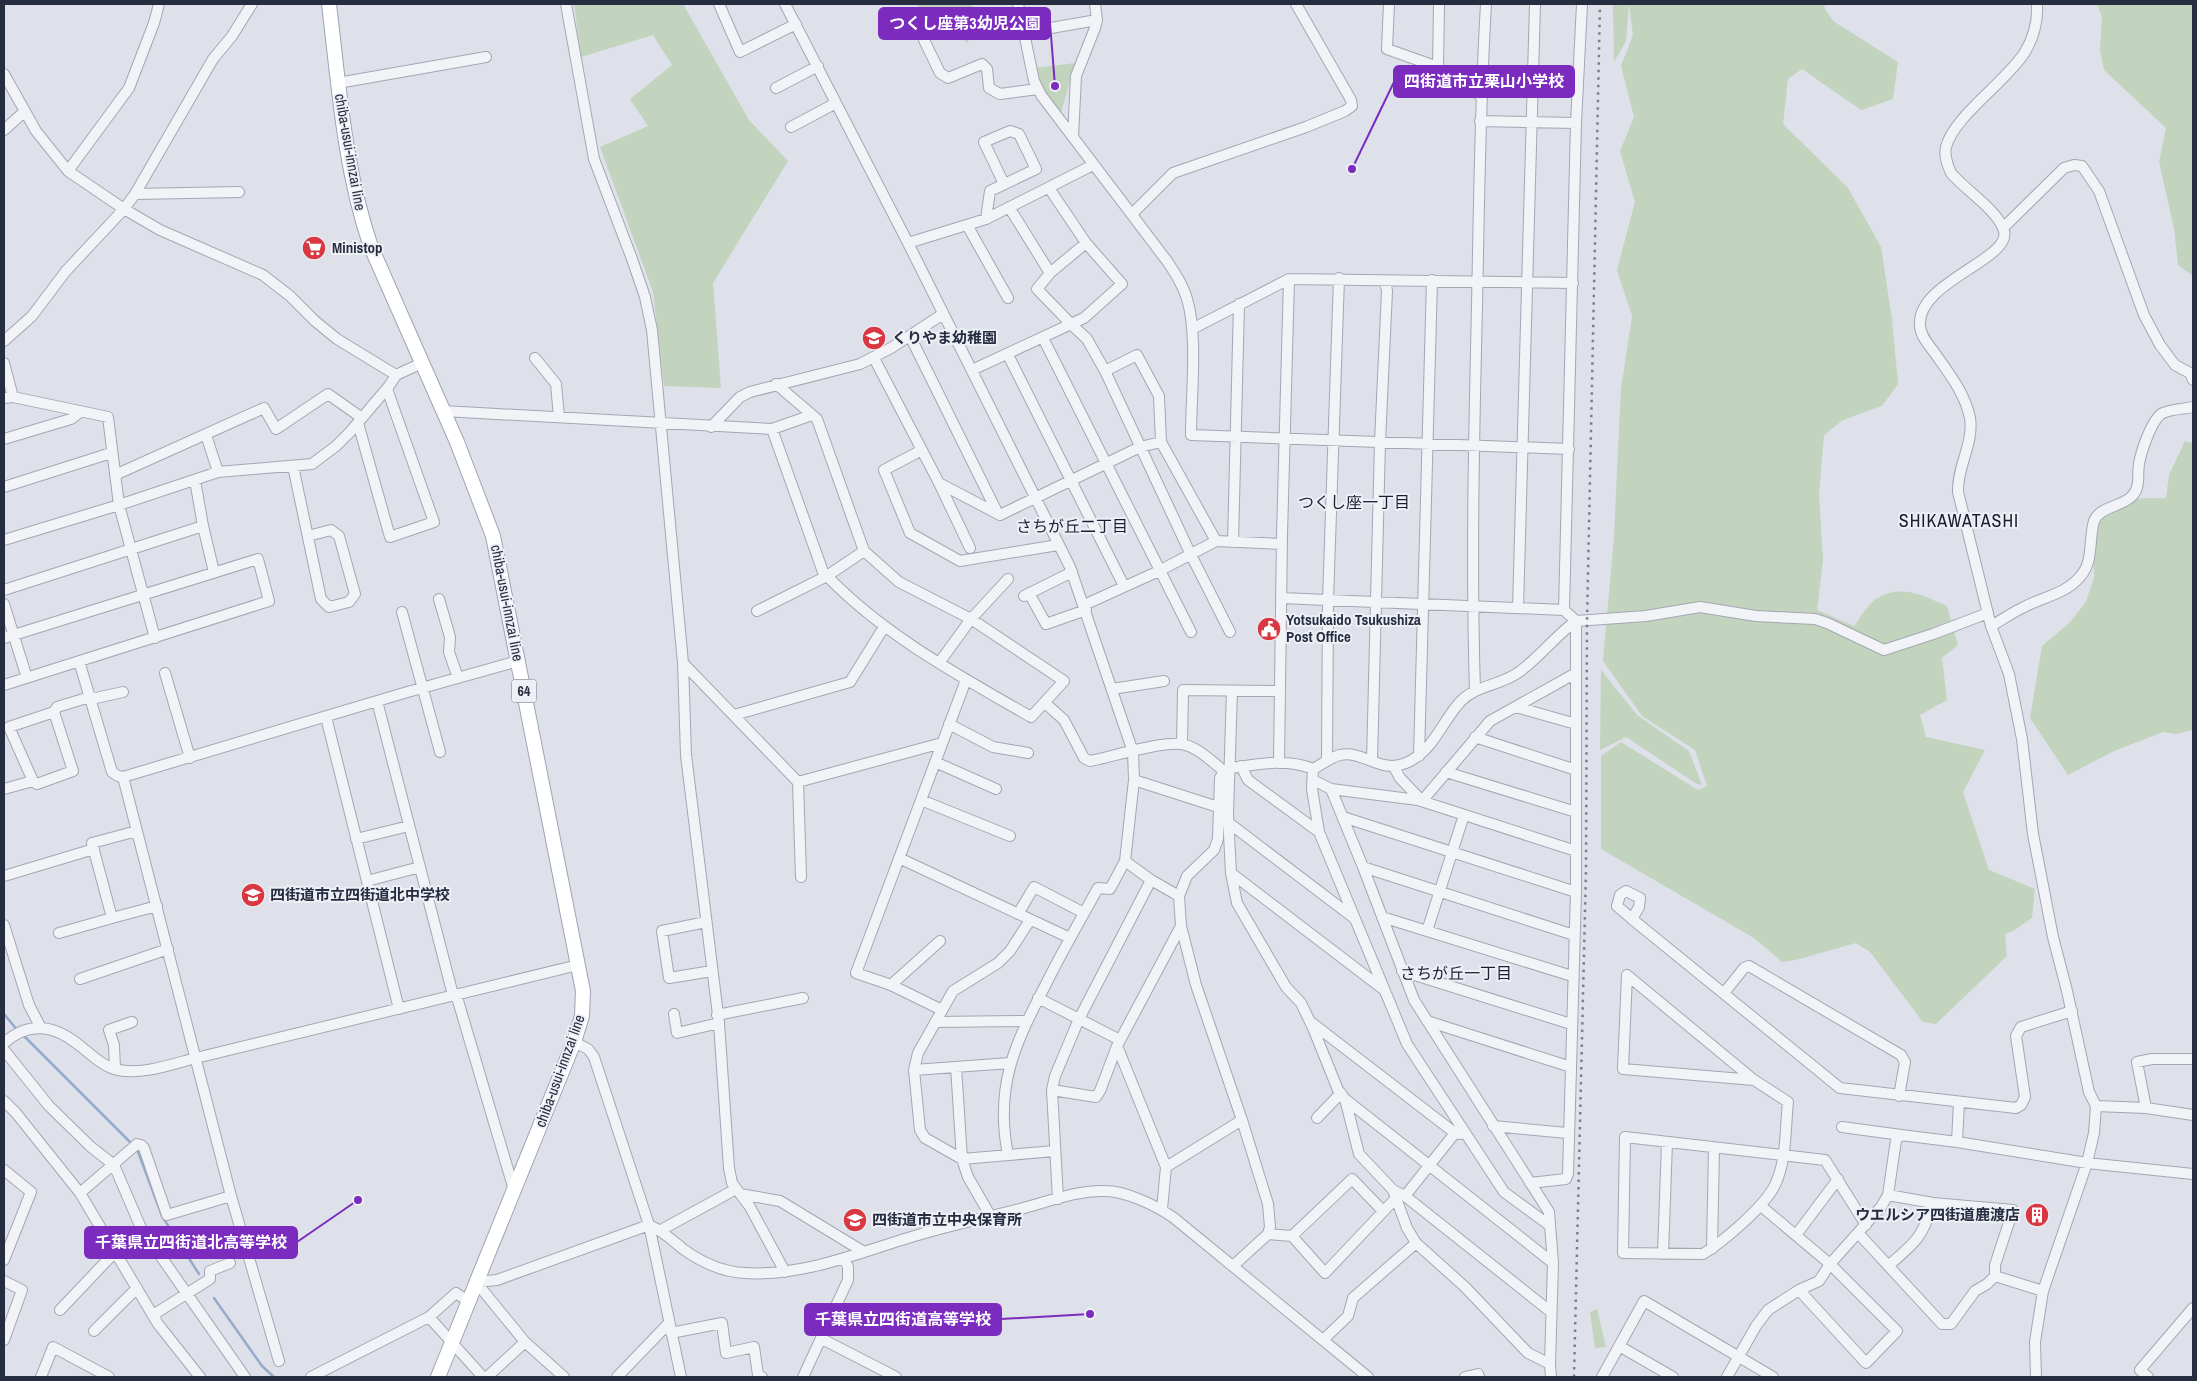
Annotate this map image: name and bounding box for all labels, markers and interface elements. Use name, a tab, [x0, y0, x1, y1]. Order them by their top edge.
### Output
callout: つくし座第3幼児公園	[879, 8, 1050, 39]
text: つくし座第3幼児公園	[889, 12, 1041, 34]
callout: 四街道市立栗山小学校	[1394, 66, 1574, 97]
text: 四街道市立栗山小学校	[1404, 70, 1564, 92]
street label: chiba-usui-innzai line	[330, 92, 371, 212]
supermarket icon: Ministop	[301, 235, 327, 261]
place label: Ministop	[332, 237, 383, 258]
school or university icon: くりやま幼稚園	[861, 325, 887, 351]
place label: くりやま幼稚園	[892, 327, 997, 348]
district label: つくし座一丁目	[1298, 491, 1410, 513]
district label: SHIKAWATASHI	[1899, 508, 2019, 533]
district label: さちが丘二丁目	[1016, 515, 1128, 537]
street label: chiba-usui-innzai line	[486, 543, 529, 663]
place label: Yotsukaido Tsukushiza Post Office	[1286, 609, 1421, 647]
public building icon: Yotsukaido Tsukushiza Post Office	[1256, 616, 1282, 642]
road number: 64	[512, 679, 536, 702]
school or university icon: 四街道市立四街道北中学校	[240, 882, 266, 908]
place label: 四街道市立四街道北中学校	[270, 884, 450, 905]
district label: さちが丘一丁目	[1400, 962, 1512, 984]
street label: chiba-usui-innzai line	[529, 1012, 590, 1130]
building icon: ウエルシア四街道鹿渡店	[2024, 1202, 2050, 1228]
place label: ウエルシア四街道鹿渡店	[1855, 1204, 2020, 1225]
school or university icon: 四街道市立中央保育所	[842, 1207, 868, 1233]
place label: 四街道市立中央保育所	[872, 1209, 1022, 1230]
callout: 千葉県立四街道北高等学校	[85, 1227, 297, 1258]
text: 千葉県立四街道北高等学校	[95, 1231, 287, 1253]
callout: 千葉県立四街道高等学校	[805, 1304, 1001, 1335]
text: 千葉県立四街道高等学校	[815, 1308, 991, 1330]

